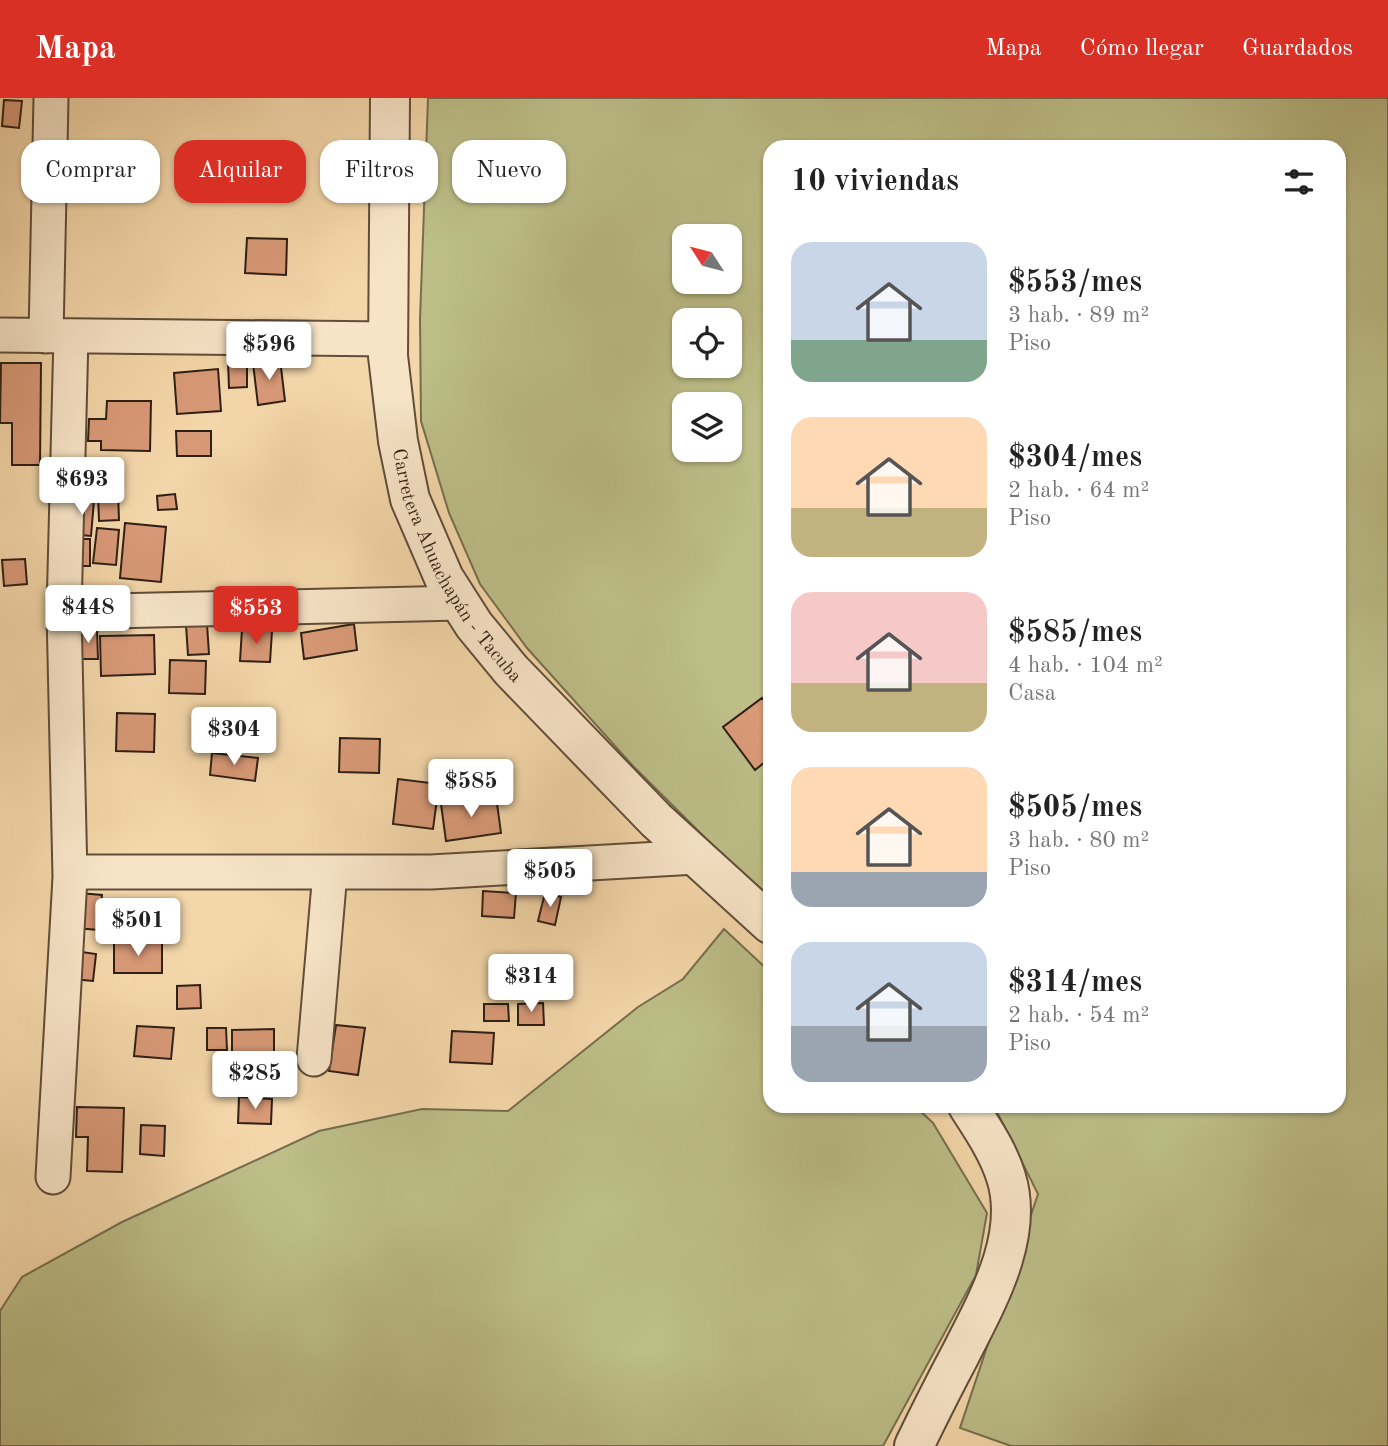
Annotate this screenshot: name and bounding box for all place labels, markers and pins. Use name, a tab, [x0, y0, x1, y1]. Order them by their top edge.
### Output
pin: $596	[228, 322, 310, 382]
pin: $693	[41, 458, 123, 517]
pin: $448	[47, 586, 129, 645]
pin: $553	[215, 587, 297, 646]
pin: $304	[193, 708, 275, 767]
pin: $585	[430, 760, 512, 819]
pin: $505	[509, 850, 591, 909]
pin: $501	[97, 898, 179, 958]
pin: $314	[490, 954, 572, 1014]
pin: $285	[214, 1052, 296, 1111]

